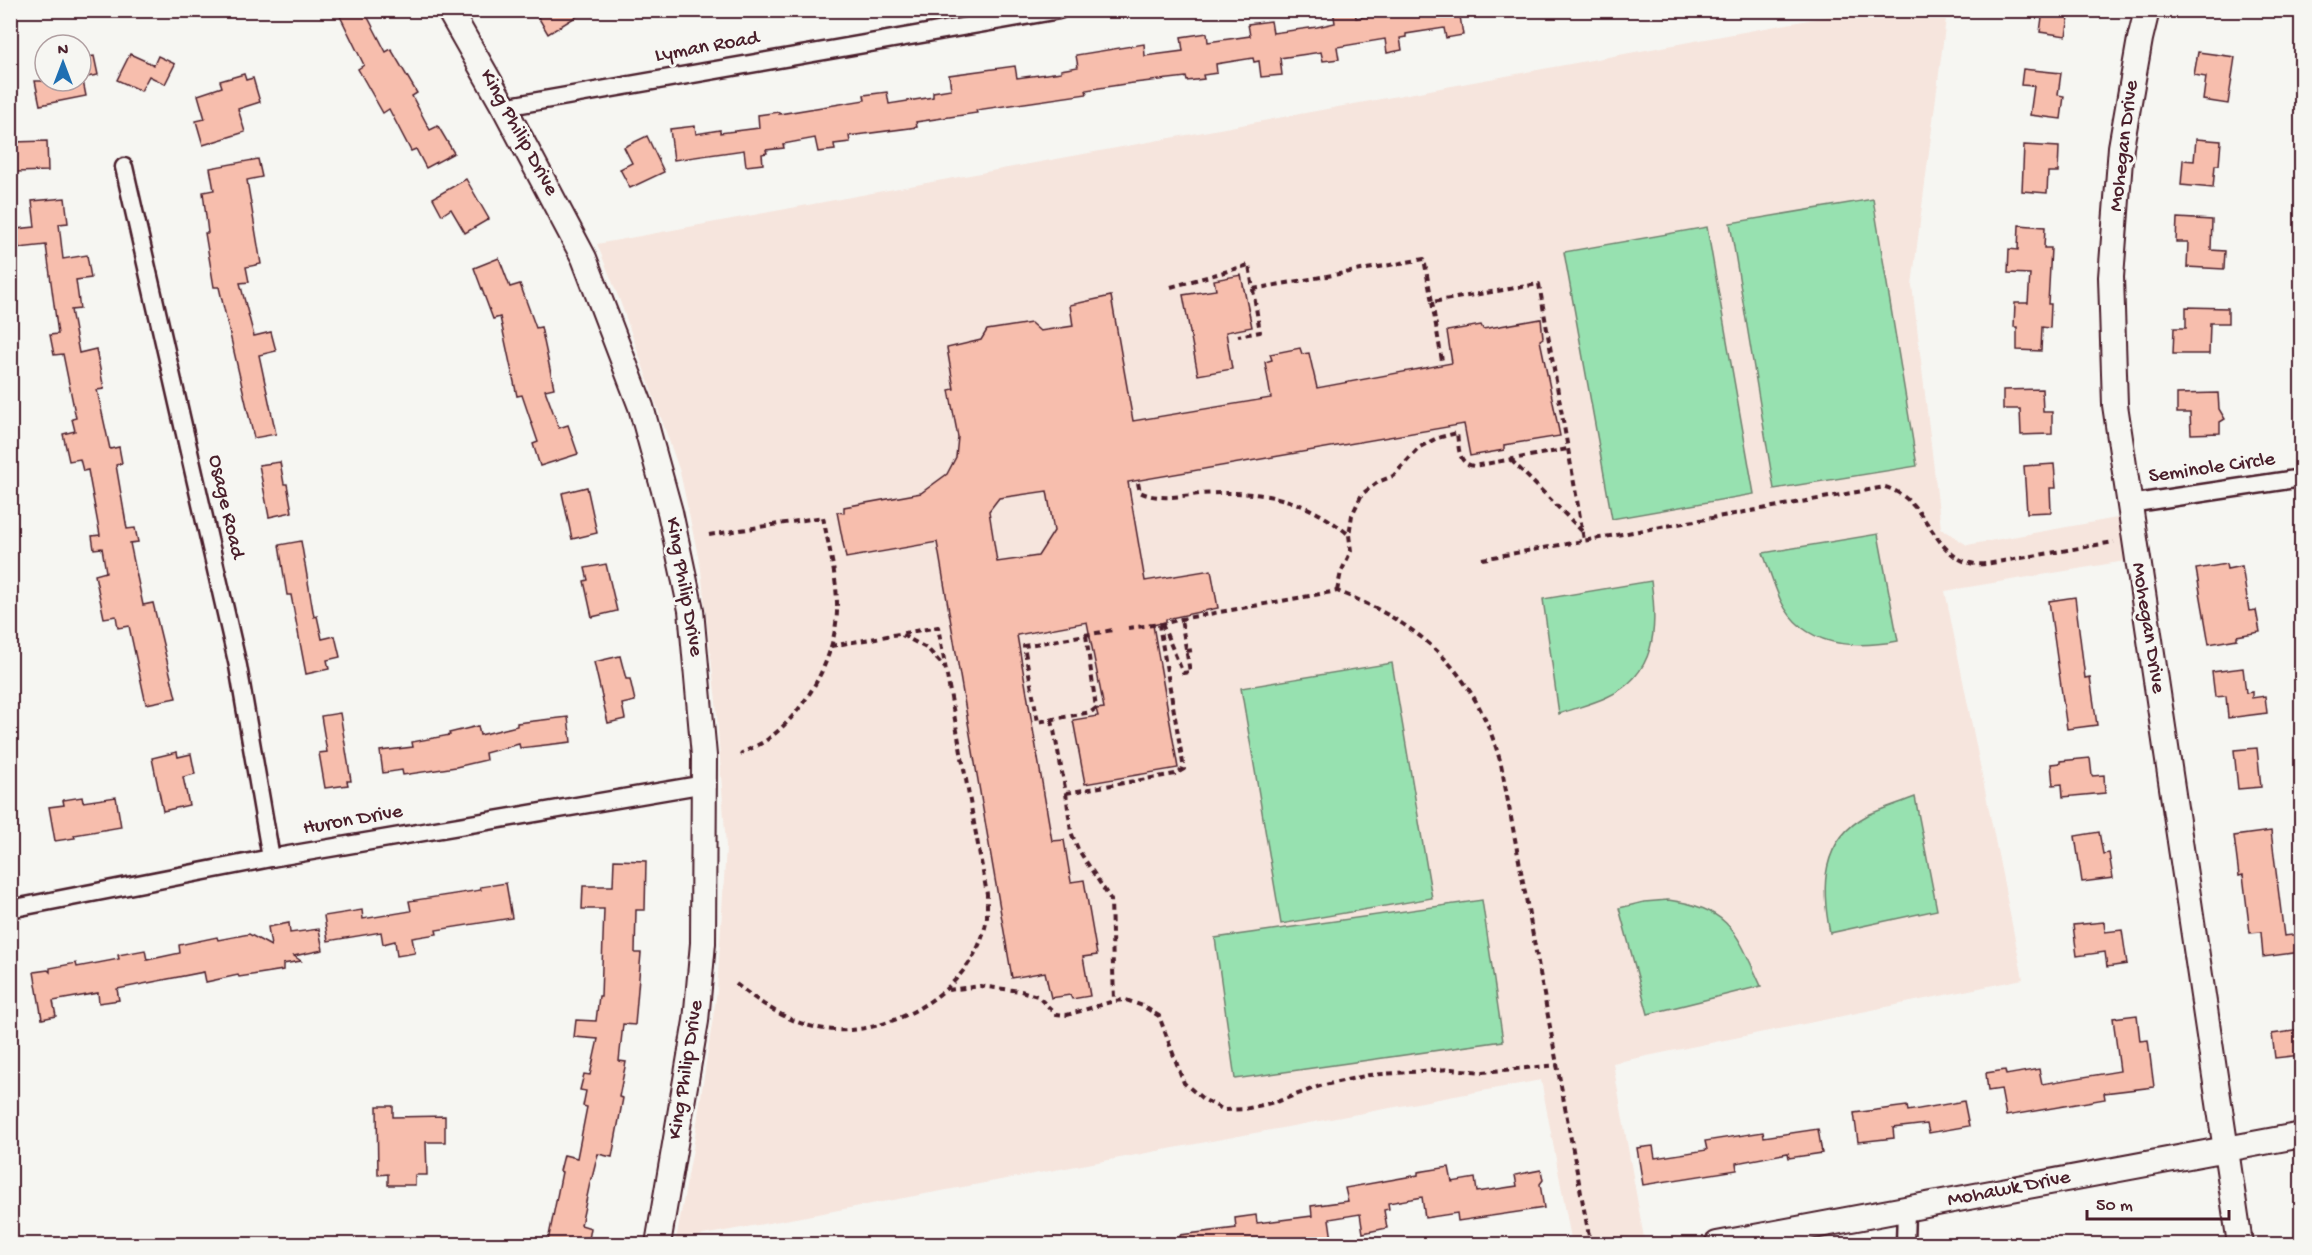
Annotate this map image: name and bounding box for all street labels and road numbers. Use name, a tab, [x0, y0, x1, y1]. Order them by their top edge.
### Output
street label: Lyman Road	[653, 26, 763, 69]
street label: King Philip Drive	[473, 65, 564, 202]
street label: Mohegan Drive	[2105, 78, 2146, 213]
street label: Seminole Circle	[2147, 448, 2278, 490]
street label: Osage Road	[201, 453, 249, 563]
street label: King Philip Drive	[658, 516, 708, 660]
street label: Mohegan Drive	[2124, 561, 2170, 696]
street label: Huron Drive	[301, 800, 406, 842]
street label: King Philip Drive	[664, 997, 711, 1141]
street label: Mohawk Drive	[1945, 1166, 2074, 1214]

